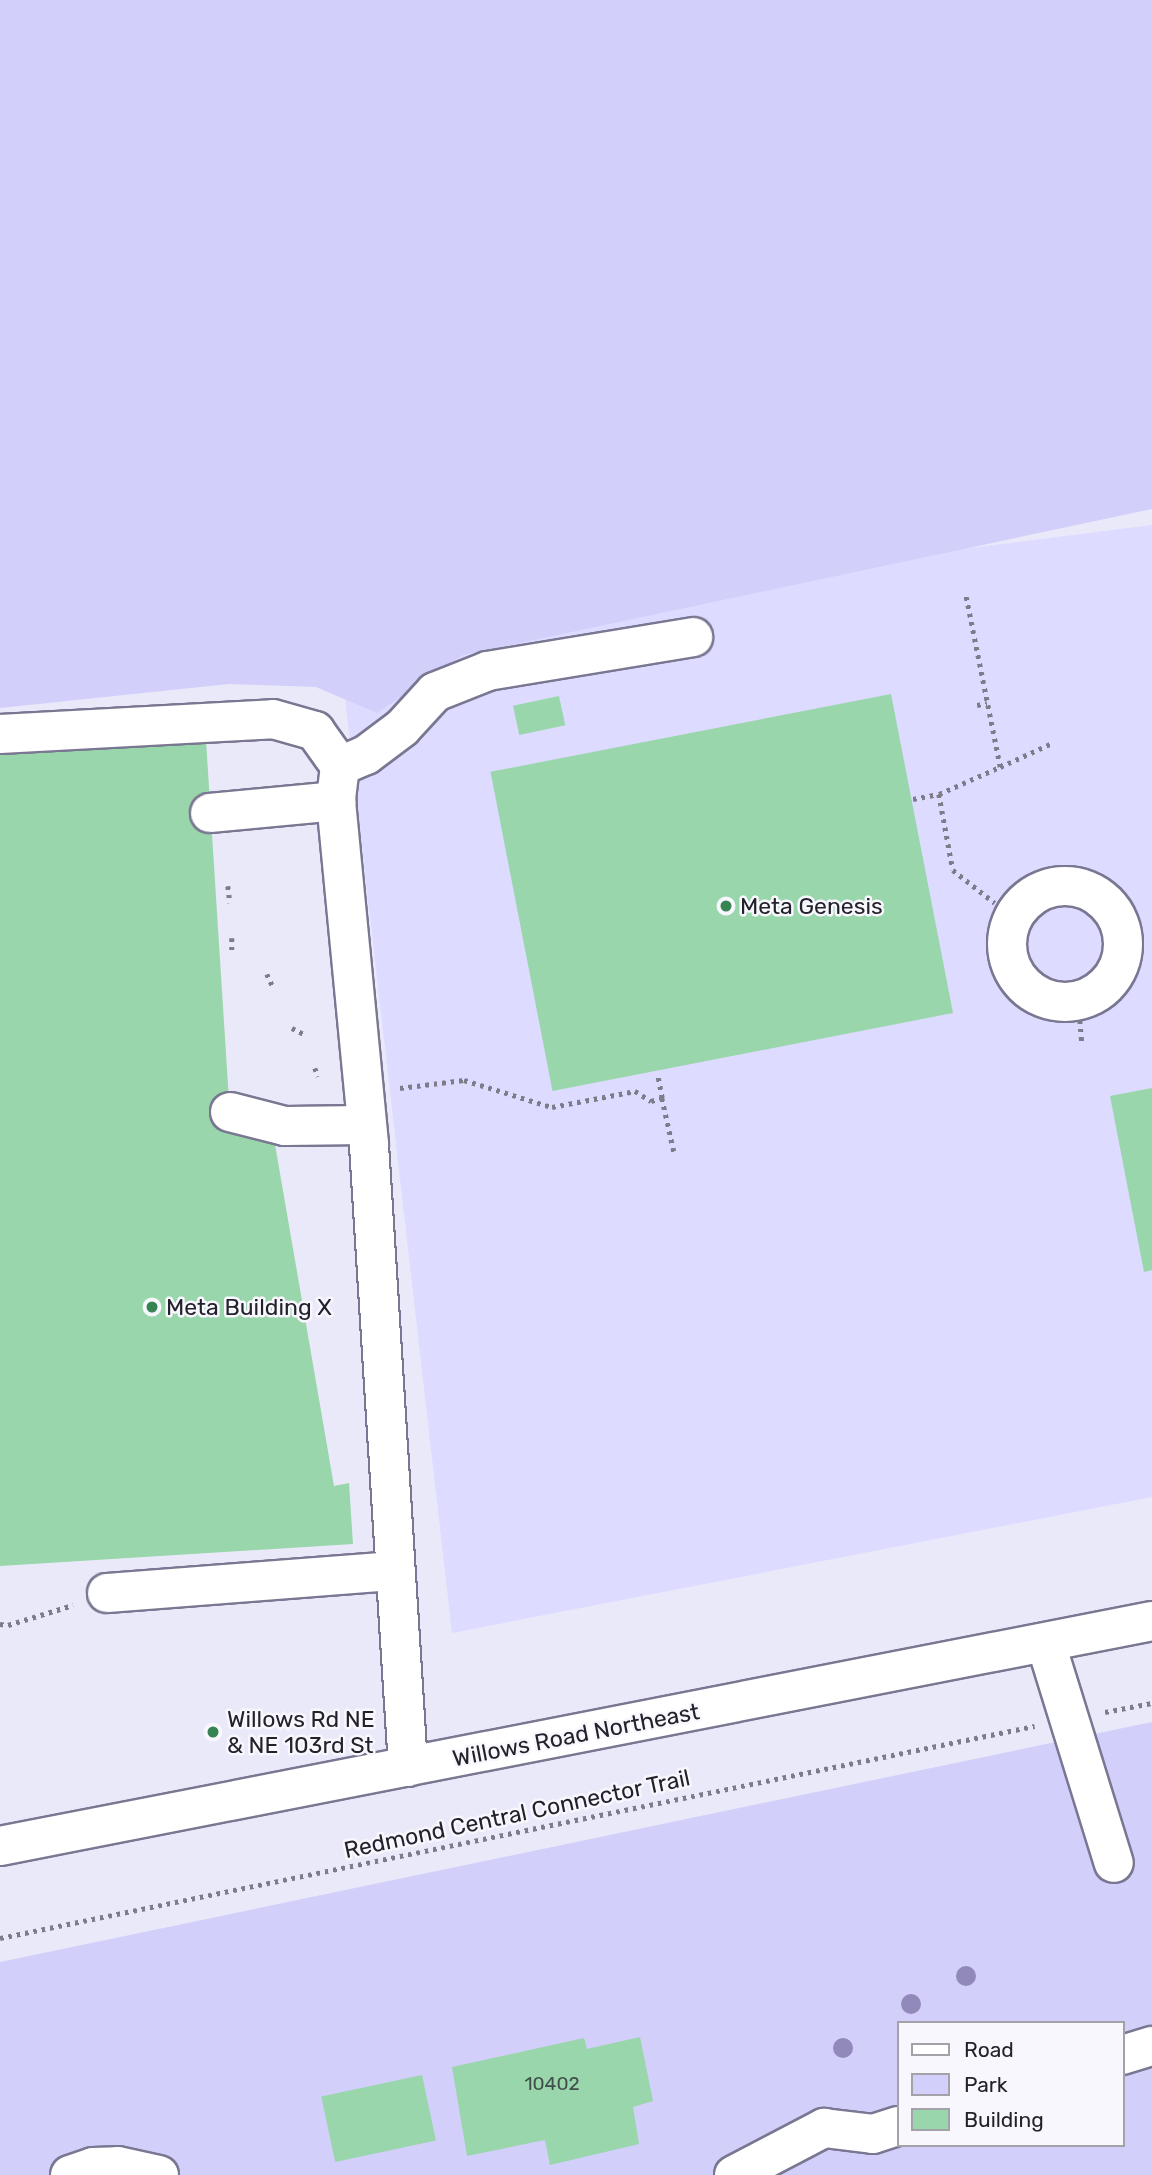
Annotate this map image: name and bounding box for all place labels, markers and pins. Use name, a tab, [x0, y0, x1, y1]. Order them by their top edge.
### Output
place label: Meta Genesis	[740, 892, 883, 920]
marker: Meta Genesis	[718, 898, 734, 914]
place label: Meta Building X	[166, 1293, 332, 1321]
marker: Meta Building X	[144, 1299, 160, 1315]
place label: Willows Rd NE & NE 103rd St	[227, 1705, 375, 1759]
marker: Willows Rd NE & NE 103rd St	[205, 1724, 221, 1740]

